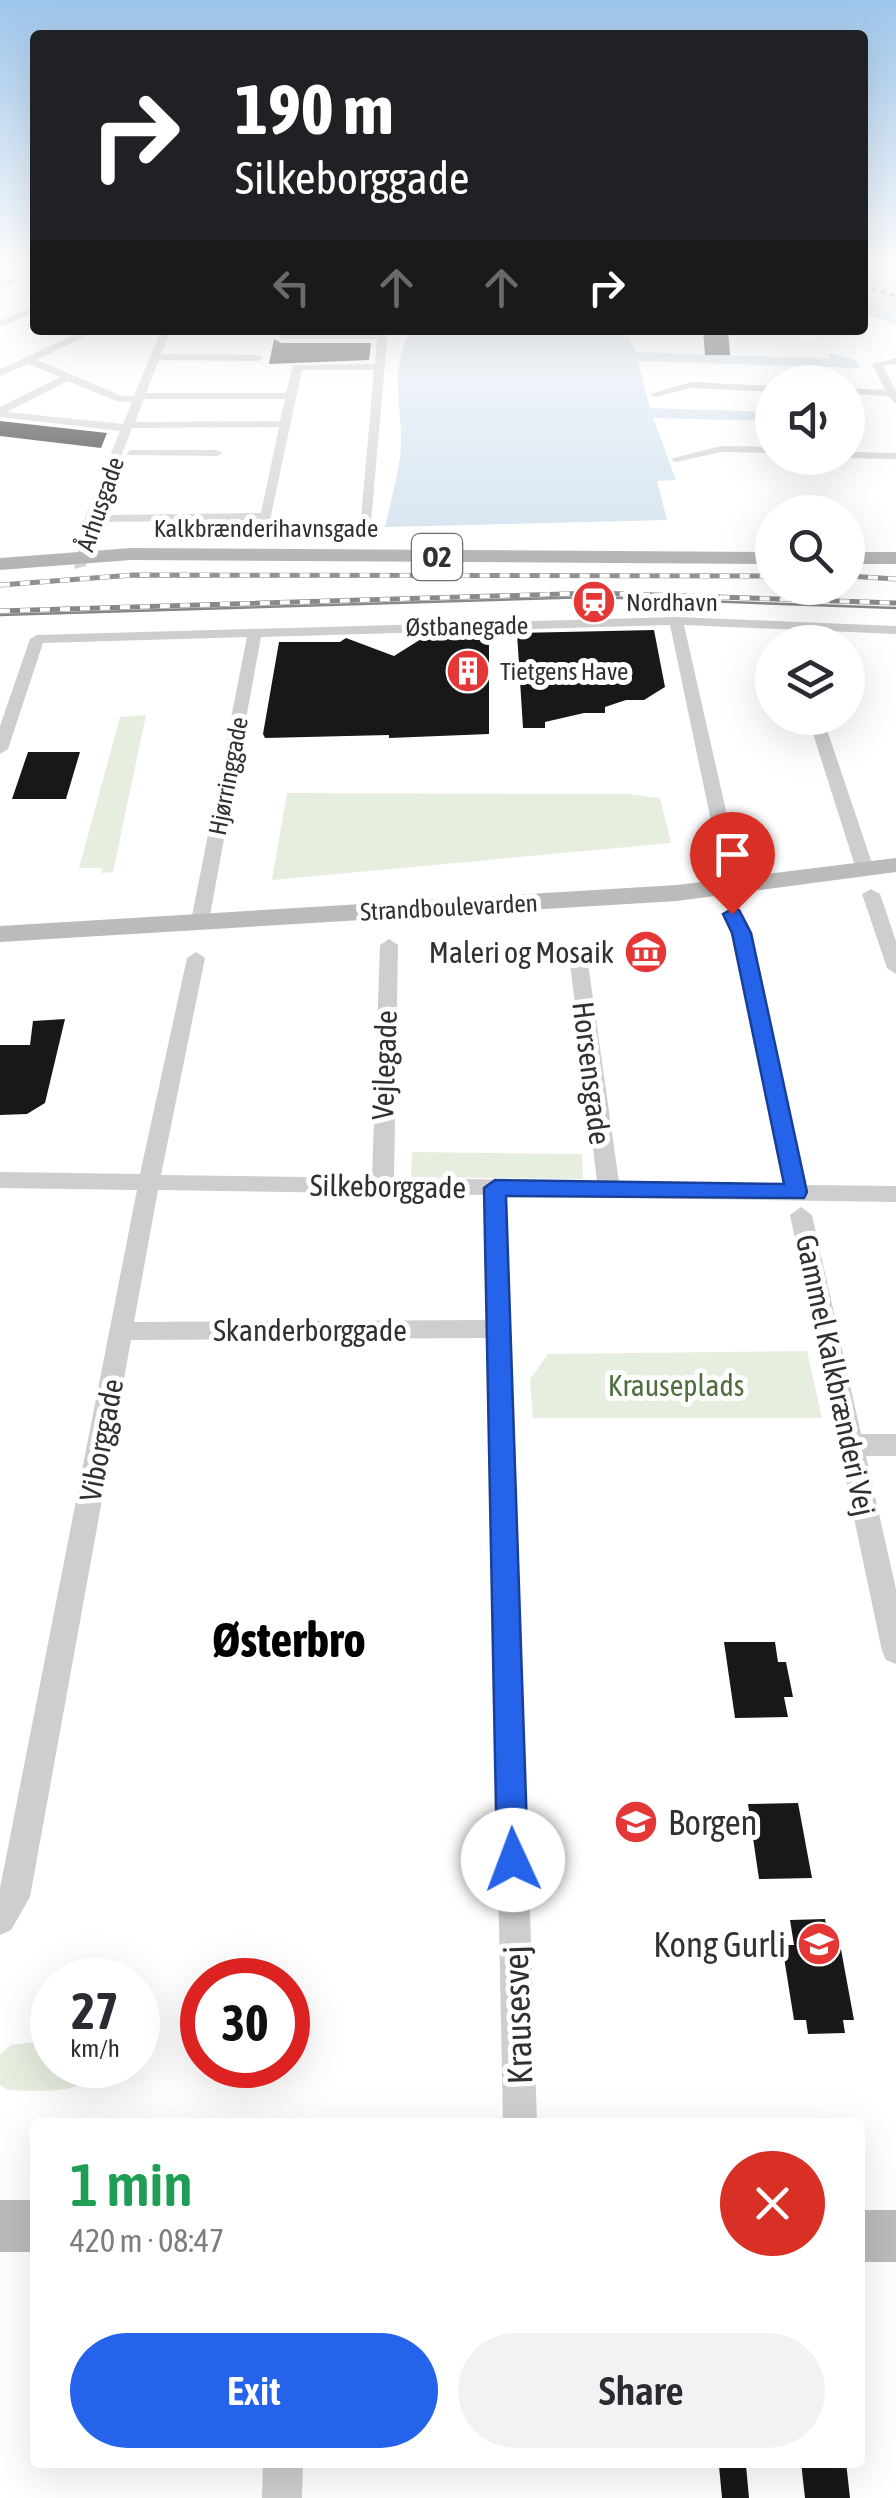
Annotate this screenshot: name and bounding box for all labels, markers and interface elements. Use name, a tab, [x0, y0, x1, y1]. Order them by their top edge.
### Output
text: 190 m	[235, 69, 394, 149]
icon: right	[70, 70, 200, 200]
text: Silkeborggade	[235, 152, 470, 204]
icon: left	[264, 260, 319, 315]
icon: ahead	[369, 260, 424, 315]
icon: ahead	[474, 260, 529, 315]
icon: right	[579, 260, 634, 315]
map controls	[755, 365, 865, 735]
button: sound	[755, 365, 865, 475]
street label: Århusgade	[71, 453, 129, 555]
button: search	[755, 495, 865, 605]
street label: Kalkbrænderihavnsgade	[154, 514, 378, 542]
road number: O2	[412, 534, 462, 580]
station icon: Nordhavn	[571, 579, 617, 625]
place label: Nordhavn	[626, 588, 718, 616]
street label: Østbanegade	[405, 611, 529, 641]
button: layers	[755, 625, 865, 735]
building icon: Tietgens Have	[445, 648, 491, 694]
place label: Tietgens Have	[500, 657, 628, 685]
street label: Hjørringgade	[203, 714, 253, 838]
pin	[690, 812, 775, 915]
icon: arrive	[705, 827, 760, 882]
street label: Strandboulevarden	[360, 888, 538, 926]
museum icon: Maleri og Mosaik	[623, 929, 669, 975]
place label: Maleri og Mosaik	[429, 935, 614, 969]
street label: Horsensgade	[566, 1000, 618, 1146]
street label: Vejlegade	[365, 1010, 403, 1120]
street label: Silkeborggade	[310, 1168, 466, 1204]
street label: Gammel Kalkbrænderi Vej	[790, 1231, 882, 1519]
street label: Skanderborggade	[213, 1313, 407, 1347]
park label: Krauseplads	[608, 1368, 744, 1402]
street label: Viborggade	[72, 1376, 130, 1504]
district label: Østerbro	[212, 1612, 366, 1667]
school or university icon: Borgen	[613, 1799, 659, 1845]
place label: Borgen	[668, 1802, 758, 1842]
position arrow	[461, 1808, 565, 1912]
school or university icon: Kong Gurli	[796, 1921, 842, 1967]
place label: Kong Gurli	[653, 1924, 786, 1964]
street label: Krausesvej	[495, 1945, 539, 2085]
speed limit sign: 30	[180, 1958, 310, 2088]
text: 27	[71, 1982, 118, 2040]
text: km/h	[70, 2034, 120, 2062]
text: 1 min	[70, 2150, 193, 2219]
button: close	[720, 2151, 825, 2256]
text: 420 m · 08:47	[70, 2222, 224, 2259]
button: Exit	[70, 2333, 438, 2448]
button: Share	[458, 2333, 825, 2448]

